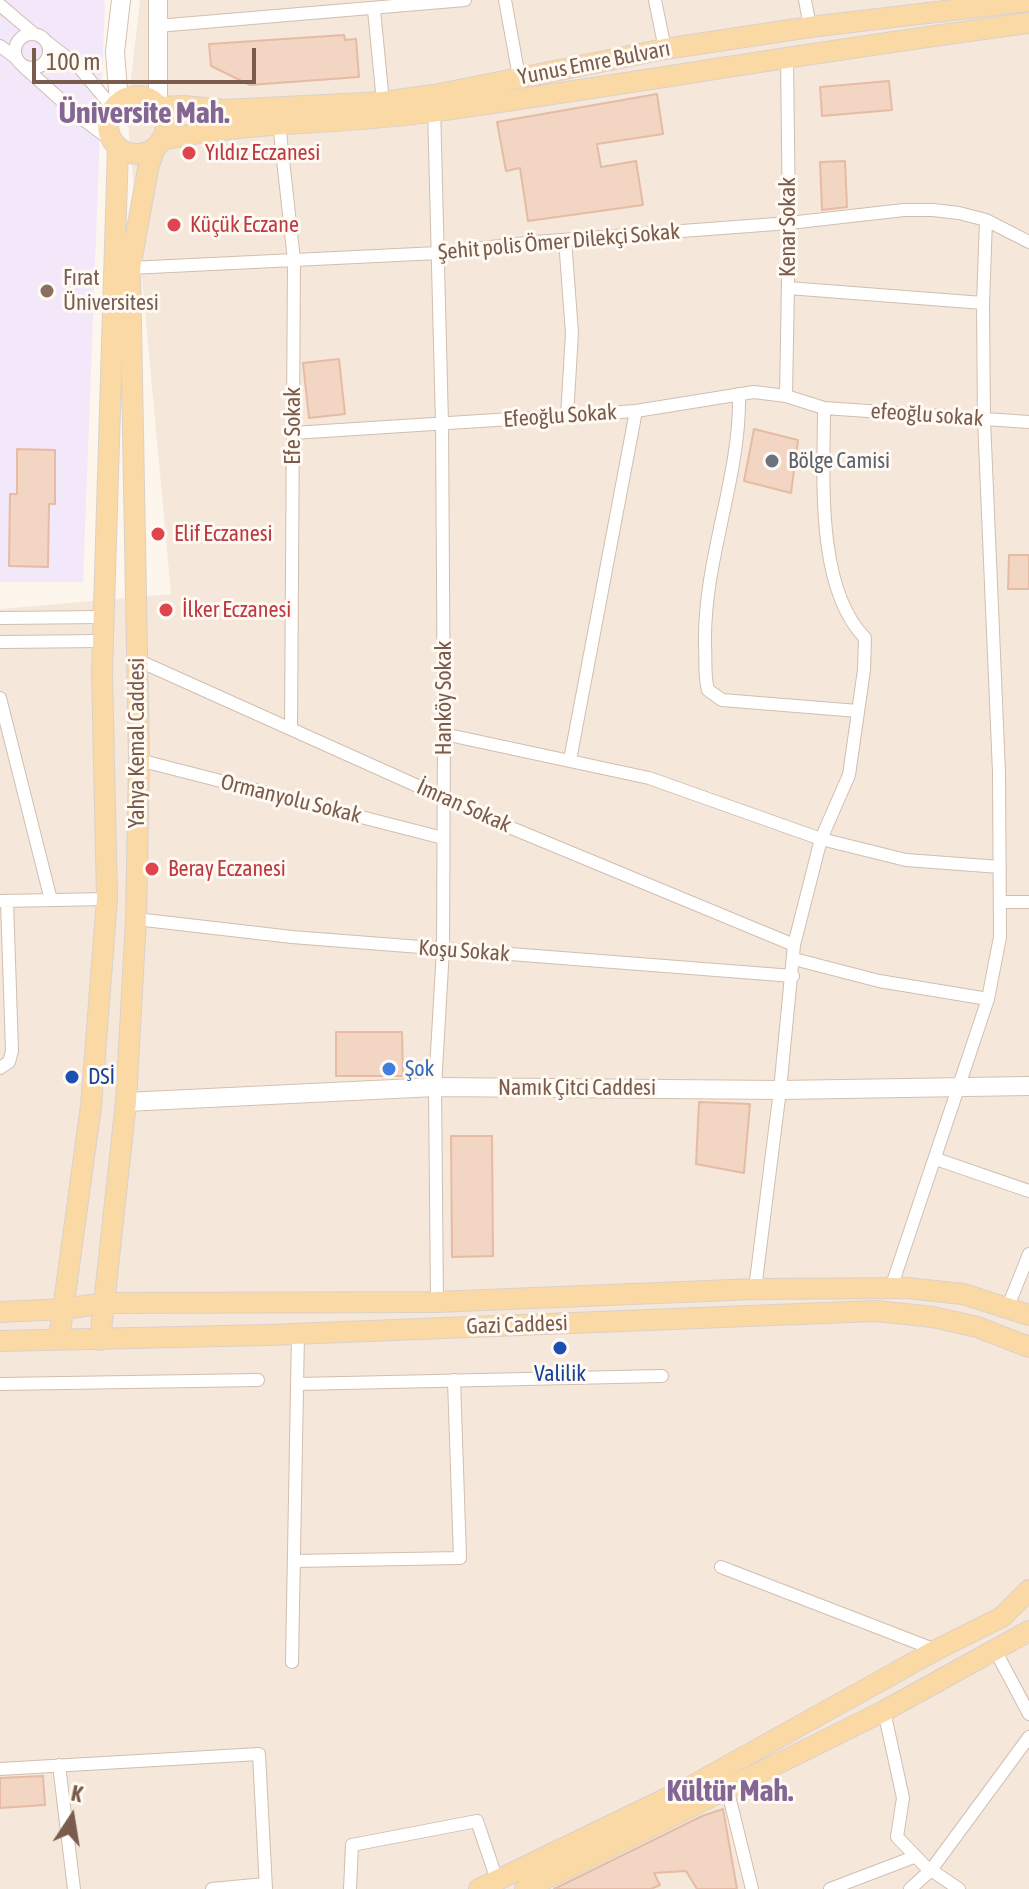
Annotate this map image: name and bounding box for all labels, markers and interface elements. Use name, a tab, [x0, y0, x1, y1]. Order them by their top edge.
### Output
scale bar	[36, 32, 260, 82]
street label: Yunus Emre Bulvarı	[516, 35, 672, 91]
text: 100 m	[46, 48, 100, 75]
district label: Üniversite Mah.	[58, 96, 230, 132]
place label: Yıldız Eczanesi	[205, 140, 320, 166]
marker: Yıldız Eczanesi	[180, 144, 198, 162]
street label: Kenar Sokak	[775, 177, 801, 277]
place label: Küçük Eczane	[190, 212, 299, 238]
marker: Küçük Eczane	[165, 216, 183, 234]
street label: Şehit polis Ömer Dilekçi Sokak	[437, 218, 681, 266]
place label: Fırat Üniversitesi	[63, 265, 159, 316]
marker: Fırat Üniversitesi	[38, 282, 56, 300]
street label: Efe Sokak	[280, 387, 306, 465]
street label: efeoğlu sokak	[870, 398, 984, 432]
street label: Efeoğlu Sokak	[502, 399, 618, 433]
place label: Bölge Camisi	[788, 448, 890, 474]
marker: Bölge Camisi	[763, 452, 781, 470]
place label: Elif Eczanesi	[174, 521, 272, 547]
marker: Elif Eczanesi	[149, 525, 167, 543]
place label: İlker Eczanesi	[182, 597, 291, 623]
marker: İlker Eczanesi	[157, 601, 175, 619]
street label: Hanköy Sokak	[431, 641, 457, 755]
street label: Yahya Kemal Caddesi	[124, 658, 150, 828]
street label: Ormanyolu Sokak	[218, 769, 364, 829]
street label: İmran Sokak	[413, 773, 515, 839]
place label: Beray Eczanesi	[168, 856, 286, 882]
marker: Beray Eczanesi	[143, 860, 161, 878]
street label: Koşu Sokak	[418, 935, 510, 967]
place label: Şok	[405, 1056, 434, 1082]
marker: Şok	[380, 1060, 398, 1078]
place label: DSİ	[88, 1064, 115, 1090]
marker: DSİ	[63, 1068, 81, 1086]
street label: Namık Çitci Caddesi	[498, 1075, 656, 1101]
street label: Gazi Caddesi	[466, 1310, 568, 1340]
marker: Valilik	[551, 1339, 569, 1357]
place label: Valilik	[534, 1361, 586, 1387]
district label: Kültür Mah.	[667, 1774, 793, 1810]
north arrow	[32, 1777, 112, 1857]
text: K	[69, 1780, 85, 1807]

